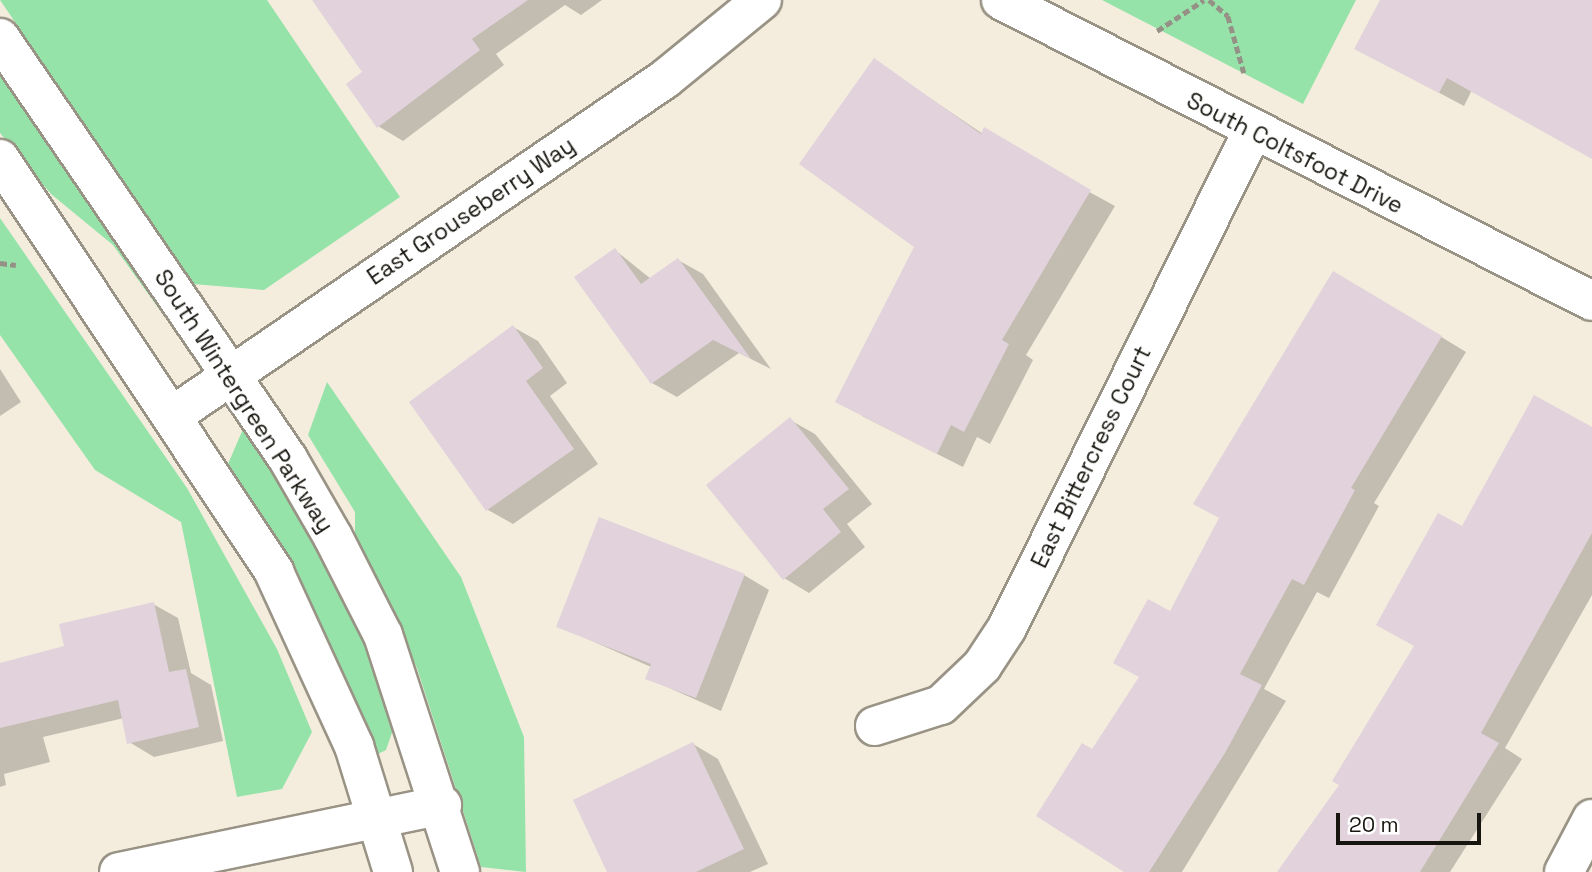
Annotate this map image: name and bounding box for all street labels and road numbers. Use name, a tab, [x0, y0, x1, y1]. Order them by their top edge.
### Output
street label: South Coltsfoot Drive	[1182, 86, 1408, 220]
street label: East Grouseberry Way	[362, 131, 580, 291]
street label: South Wintergreen Parkway	[149, 264, 339, 538]
street label: East Bittercress Court	[1025, 342, 1157, 572]

